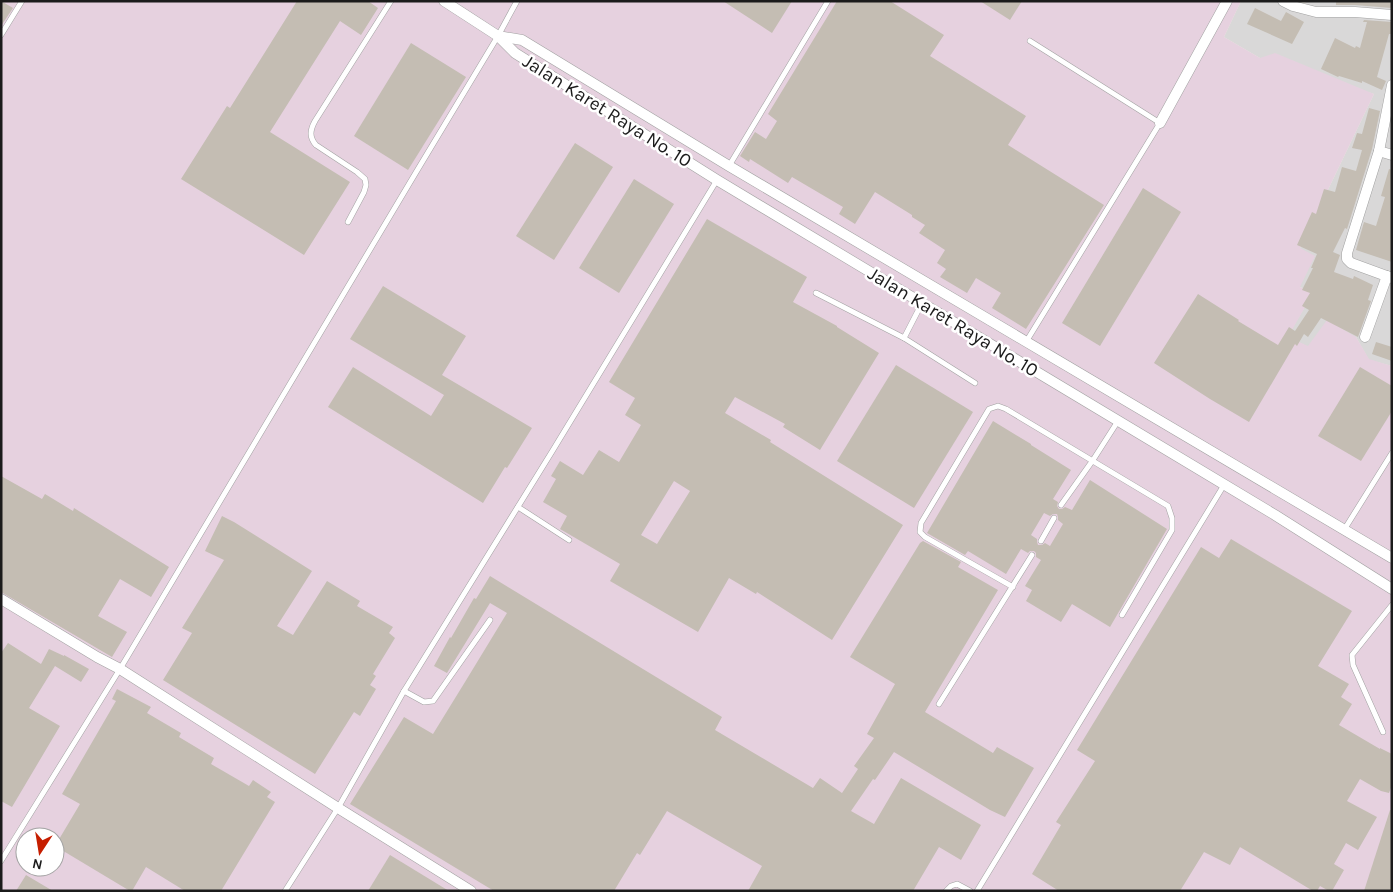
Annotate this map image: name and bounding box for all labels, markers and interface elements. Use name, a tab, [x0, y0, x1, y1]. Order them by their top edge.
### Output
street label: Jalan Karet Raya No. 10	[519, 50, 695, 172]
street label: Jalan Karet Raya No. 10	[864, 262, 1042, 382]
north arrow	[15, 827, 65, 877]
text: N	[31, 855, 44, 874]

